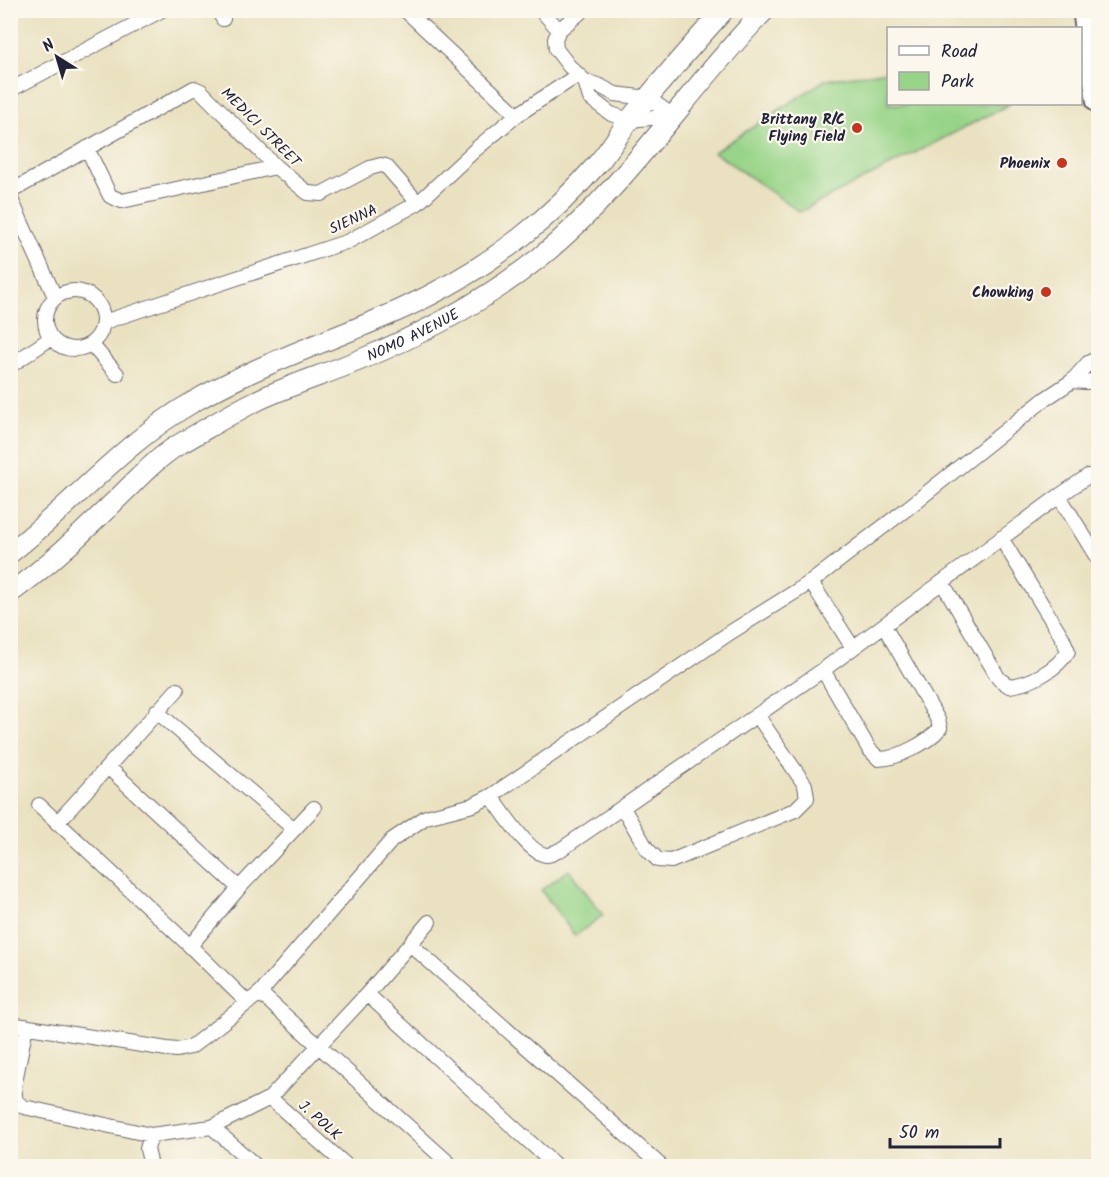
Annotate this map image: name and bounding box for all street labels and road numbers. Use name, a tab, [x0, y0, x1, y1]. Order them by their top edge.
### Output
street label: MEDICI STREET	[215, 82, 307, 175]
street label: SIENNA	[325, 198, 382, 242]
street label: NOMO AVENUE	[363, 302, 465, 369]
street label: J. POLK	[292, 1095, 346, 1147]

